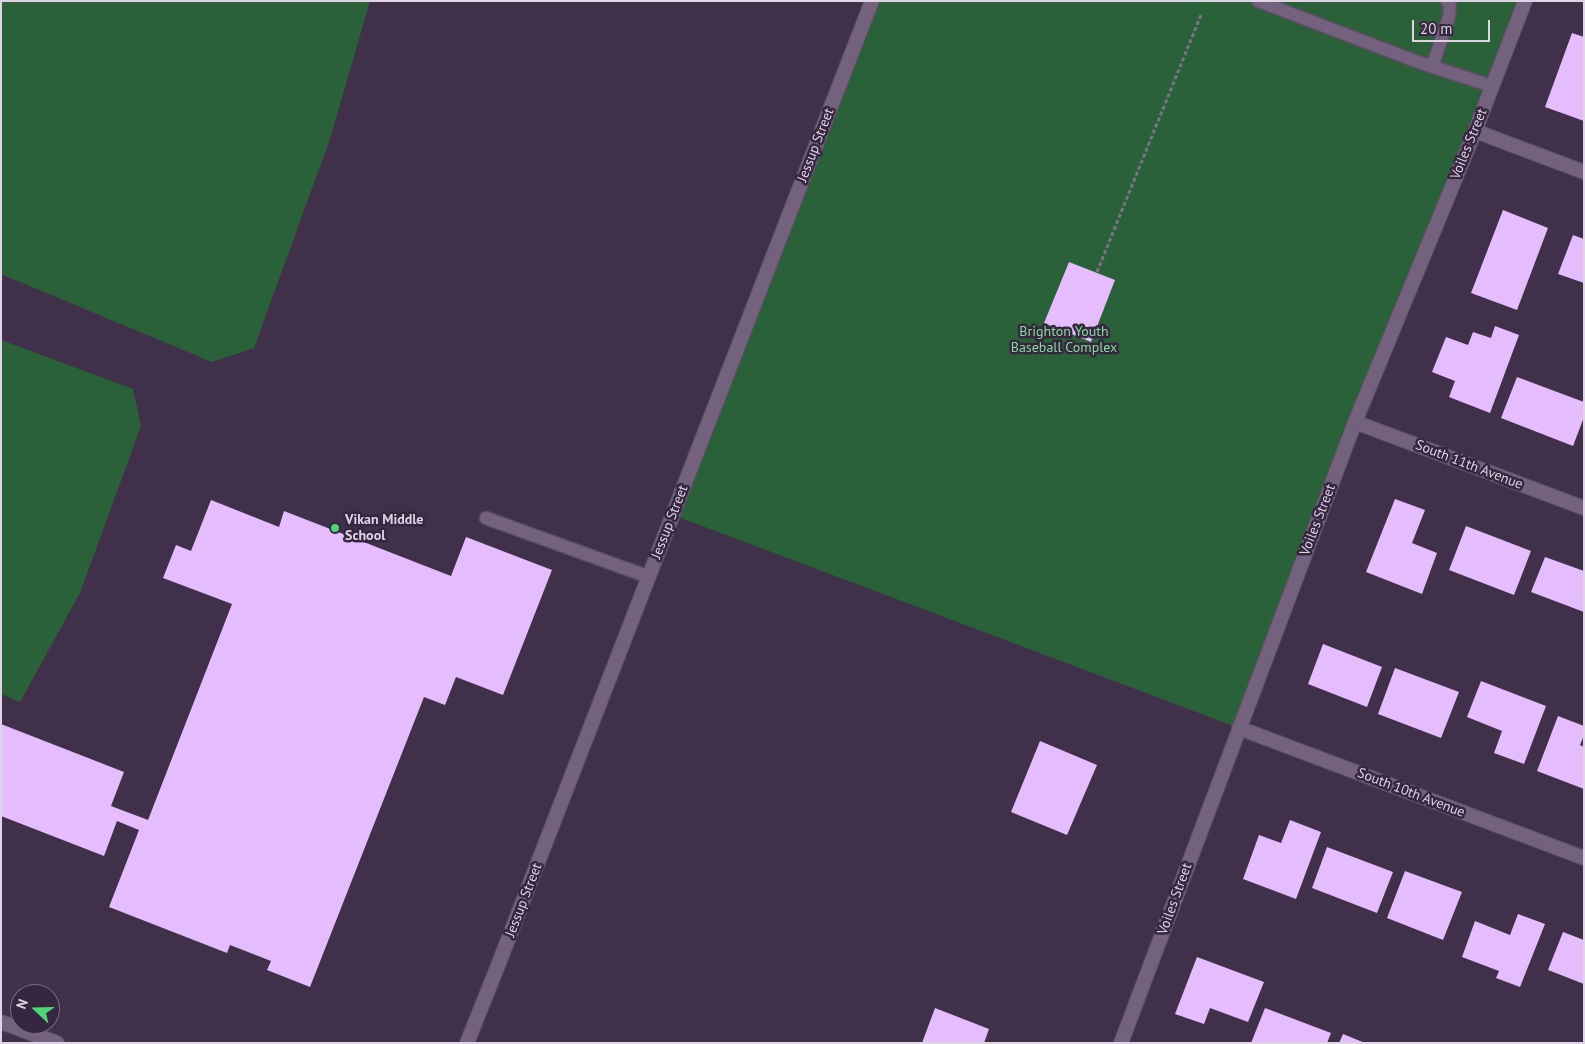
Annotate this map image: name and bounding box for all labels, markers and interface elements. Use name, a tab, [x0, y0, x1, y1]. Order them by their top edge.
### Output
scale bar	[1415, 10, 1492, 42]
text: 20 m	[1420, 19, 1453, 38]
street label: Jessup Street	[794, 106, 838, 184]
street label: Voiles Street	[1447, 106, 1491, 182]
park label: Brighton Youth Baseball Complex	[1011, 324, 1117, 357]
street label: South 11th Avenue	[1413, 437, 1525, 493]
street label: Voiles Street	[1297, 482, 1339, 558]
street label: Jessup Street	[648, 483, 692, 561]
place label: Vikan Middle School	[345, 512, 423, 544]
marker: Vikan Middle School	[329, 522, 341, 534]
street label: South 10th Avenue	[1355, 765, 1467, 821]
street label: Jessup Street	[502, 861, 546, 939]
street label: Voiles Street	[1154, 861, 1196, 937]
north arrow	[10, 984, 60, 1034]
text: N	[12, 996, 32, 1012]

